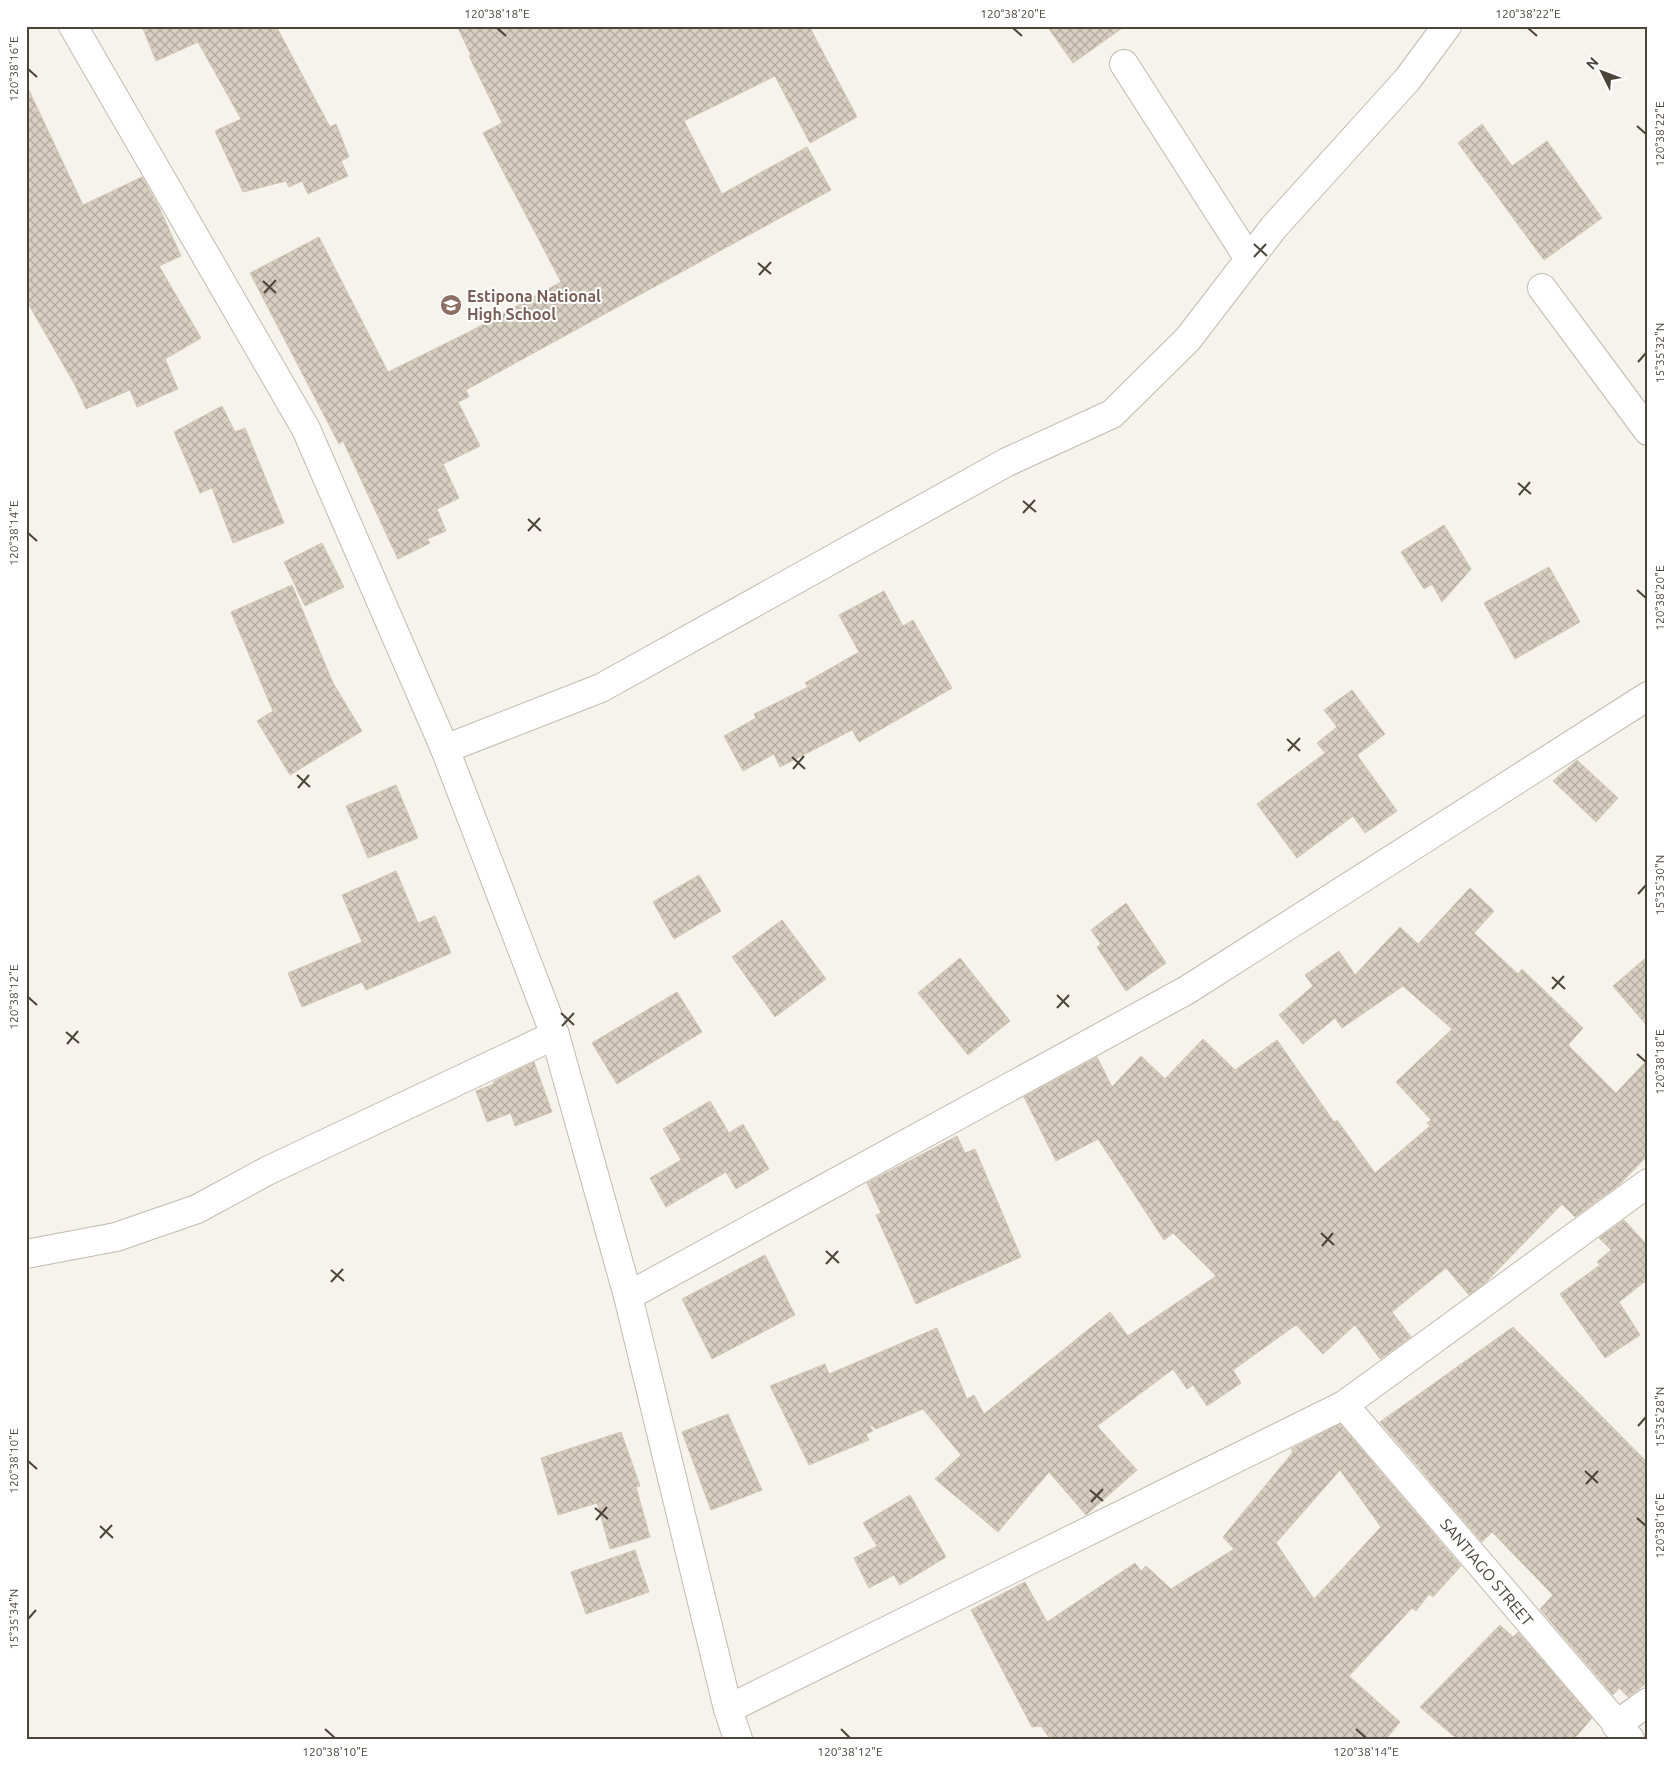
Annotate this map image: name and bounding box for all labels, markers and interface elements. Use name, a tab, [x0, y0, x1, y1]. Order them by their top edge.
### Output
text: 120°38'18"E	[464, 7, 530, 20]
text: 120°38'20"E	[980, 7, 1046, 20]
text: 120°38'22"E	[1495, 7, 1561, 20]
text: 120°38'16"E	[7, 36, 20, 102]
north arrow	[1576, 48, 1626, 98]
text: N	[1583, 54, 1602, 73]
text: 120°38'22"E	[1653, 101, 1666, 167]
place label: Estipona National High School	[467, 287, 601, 323]
school or university icon: Estipona National High School	[439, 293, 463, 317]
text: 15°35'32"N	[1653, 323, 1666, 383]
text: 120°38'14"E	[7, 500, 20, 566]
text: 120°38'20"E	[1653, 565, 1666, 631]
text: 15°35'30"N	[1653, 855, 1666, 915]
text: 120°38'12"E	[7, 964, 20, 1030]
text: 120°38'18"E	[1653, 1029, 1666, 1095]
text: 15°35'28"N	[1653, 1387, 1666, 1447]
text: 120°38'10"E	[7, 1428, 20, 1494]
text: 120°38'16"E	[1653, 1493, 1666, 1559]
street label: SANTIAGO STREET	[1437, 1515, 1537, 1629]
text: 15°35'34"N	[7, 1589, 20, 1649]
text: 120°38'10"E	[302, 1745, 368, 1758]
text: 120°38'12"E	[817, 1745, 883, 1758]
text: 120°38'14"E	[1333, 1745, 1399, 1758]

